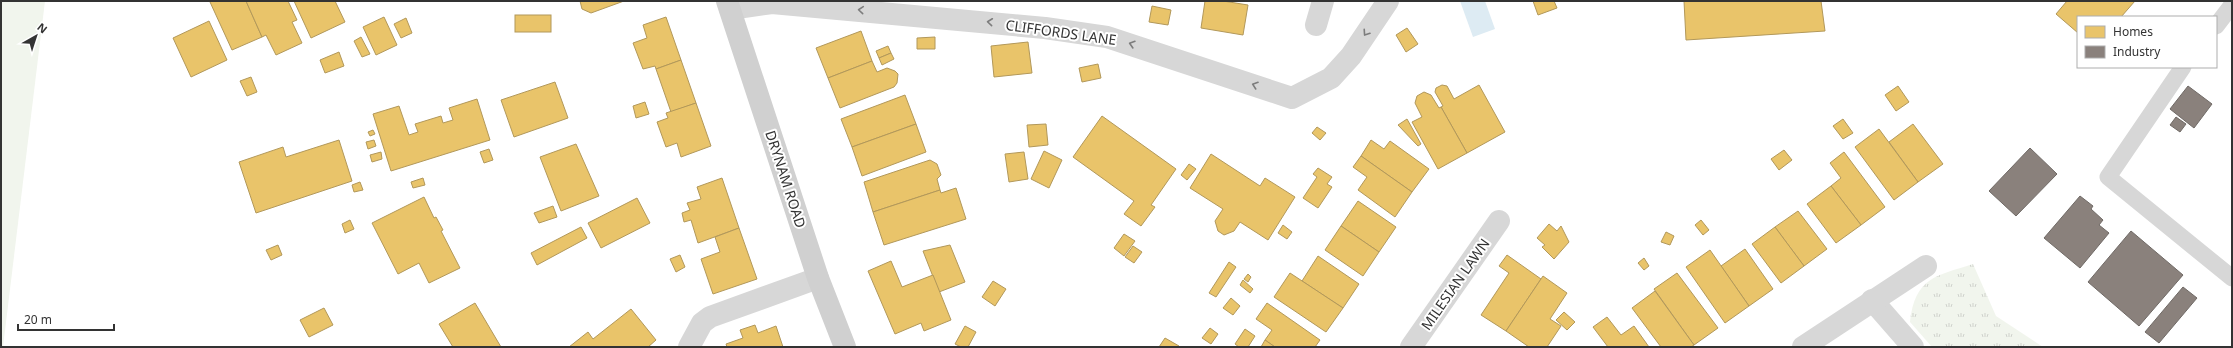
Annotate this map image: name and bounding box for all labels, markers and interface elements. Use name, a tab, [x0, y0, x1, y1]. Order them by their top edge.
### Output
one-way arrow	[858, 6, 864, 15]
street label: CLIFFORDS LANE	[1005, 15, 1117, 49]
north arrow	[16, 16, 56, 56]
legend	[2077, 16, 2217, 68]
one-way arrow	[987, 18, 993, 27]
text: N	[34, 19, 51, 36]
text: Homes	[2113, 23, 2153, 40]
one-way arrow	[1363, 29, 1371, 36]
one-way arrow	[1129, 40, 1136, 49]
text: Industry	[2113, 43, 2161, 60]
one-way arrow	[1252, 81, 1259, 90]
street label: DRYNAM ROAD	[761, 128, 811, 230]
street label: MILESIAN LAWN	[1416, 234, 1494, 334]
scale bar	[18, 306, 114, 332]
text: 20 m	[24, 311, 52, 328]

